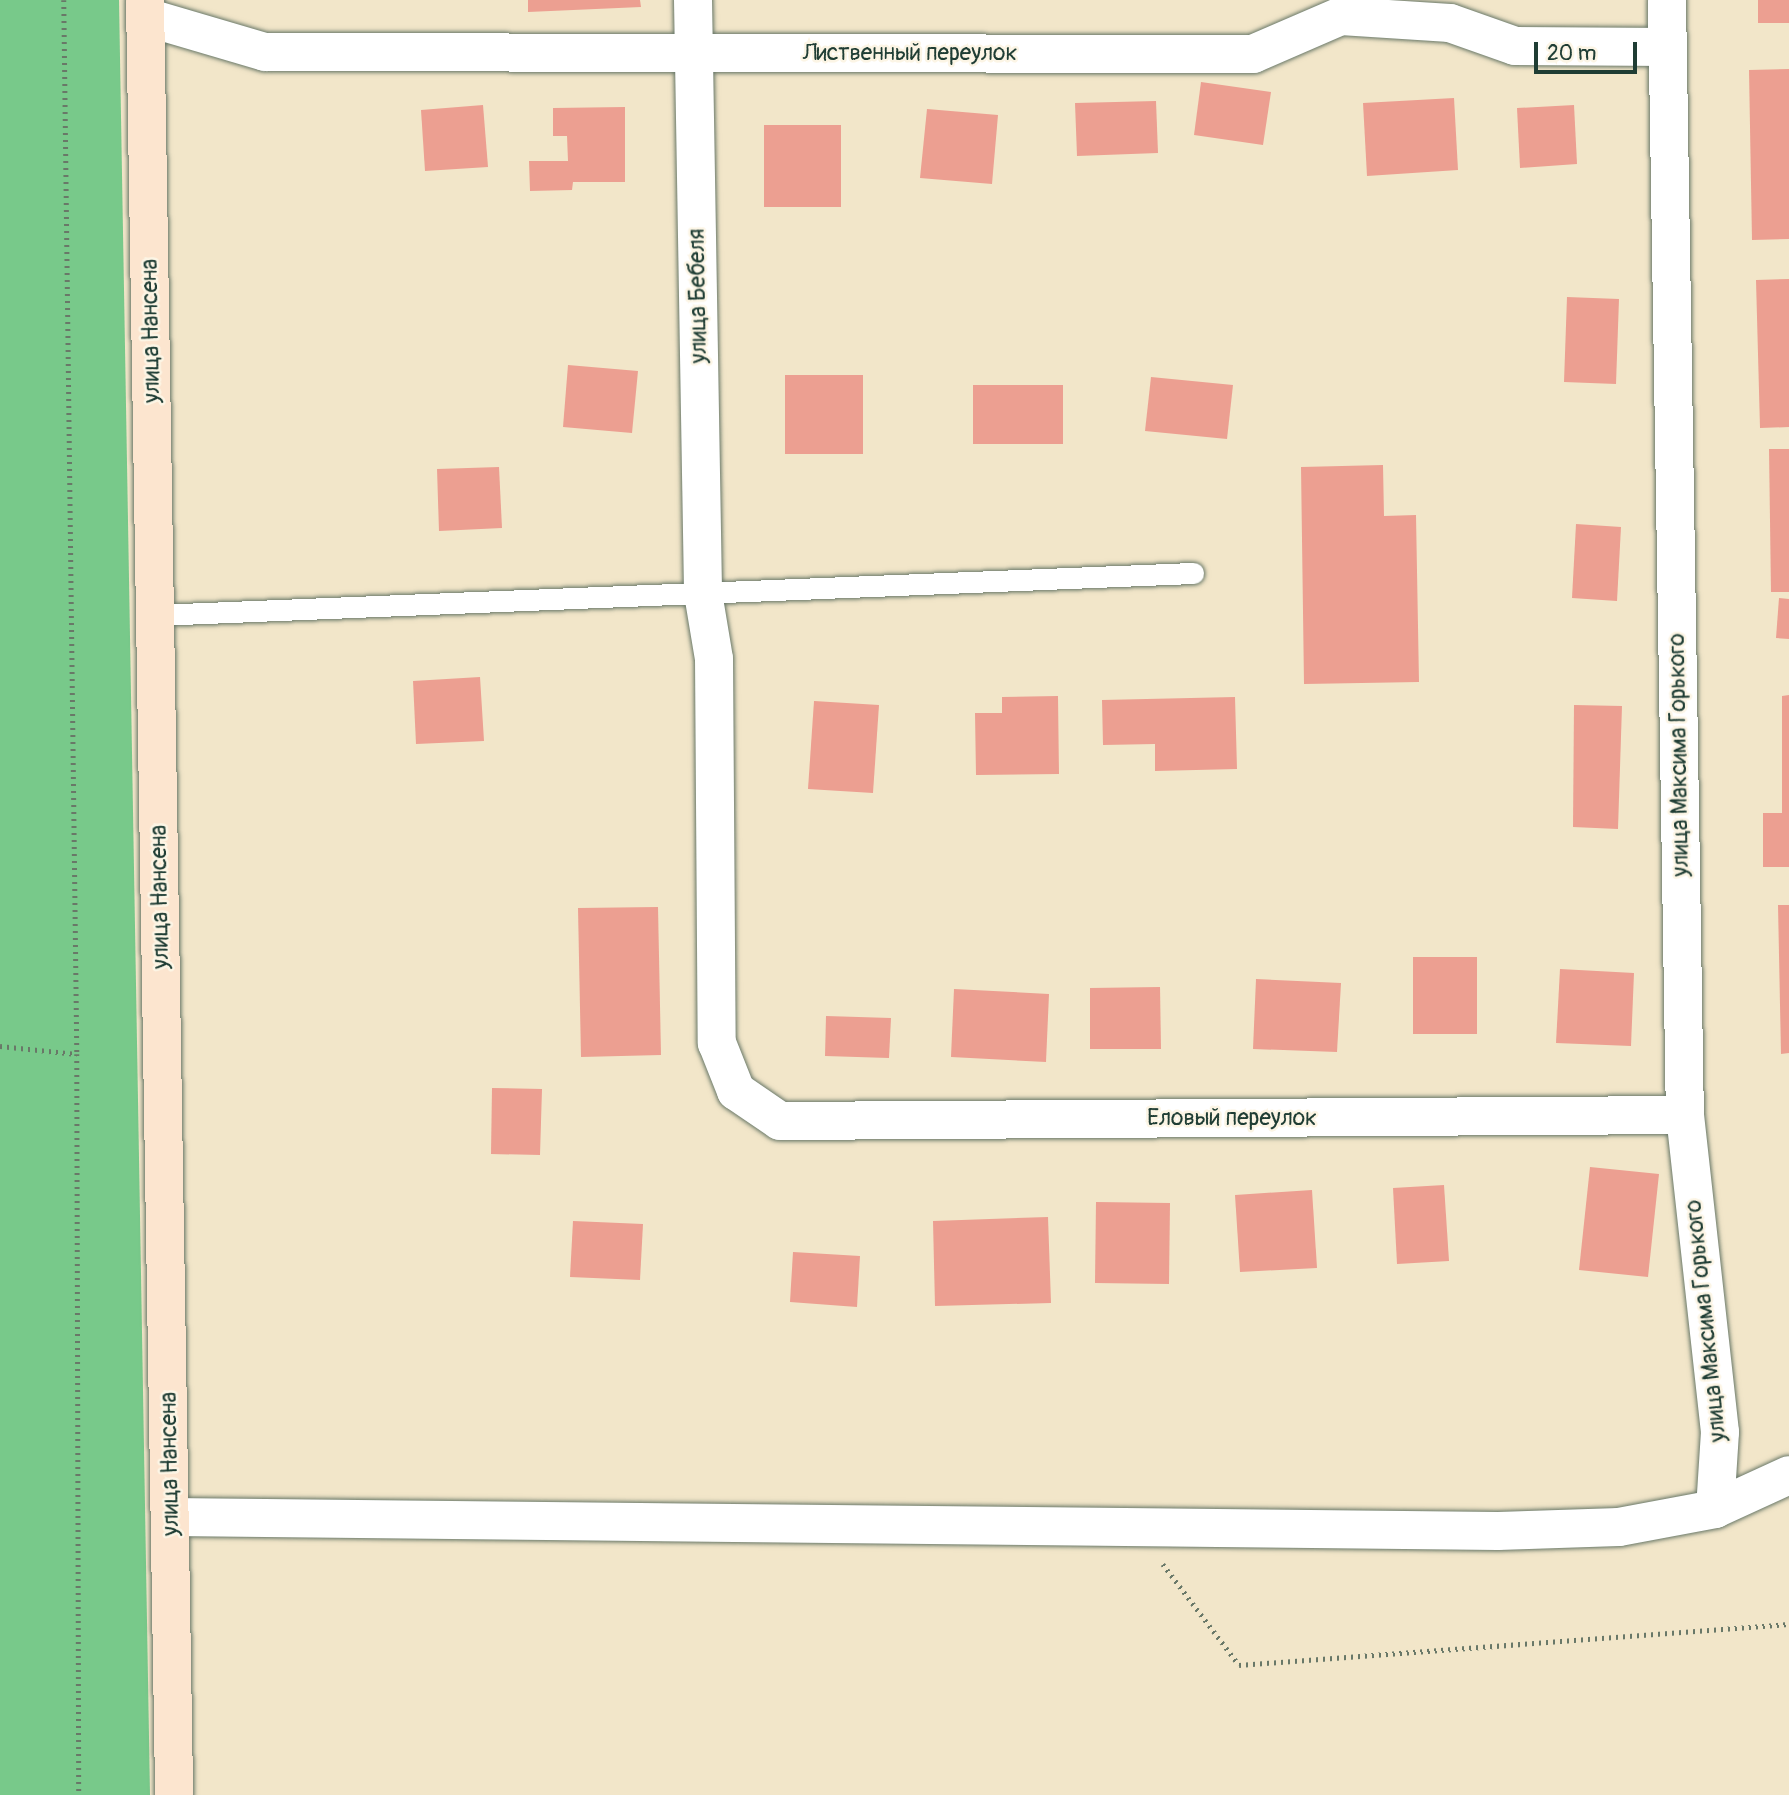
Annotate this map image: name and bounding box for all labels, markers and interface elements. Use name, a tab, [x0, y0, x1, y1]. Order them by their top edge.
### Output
scale bar	[1537, 28, 1640, 72]
street label: Лиственный переулок	[803, 39, 1017, 67]
text: 20 m	[1547, 40, 1596, 67]
street label: улица Бебеля	[683, 228, 713, 364]
street label: улица Нансена	[136, 259, 166, 403]
street label: улица Максима Горького	[1663, 633, 1695, 877]
street label: улица Нансена	[145, 825, 175, 969]
street label: Еловый переулок	[1147, 1104, 1317, 1132]
street label: улица Максима Горького	[1680, 1199, 1732, 1443]
street label: улица Нансена	[155, 1392, 185, 1536]

